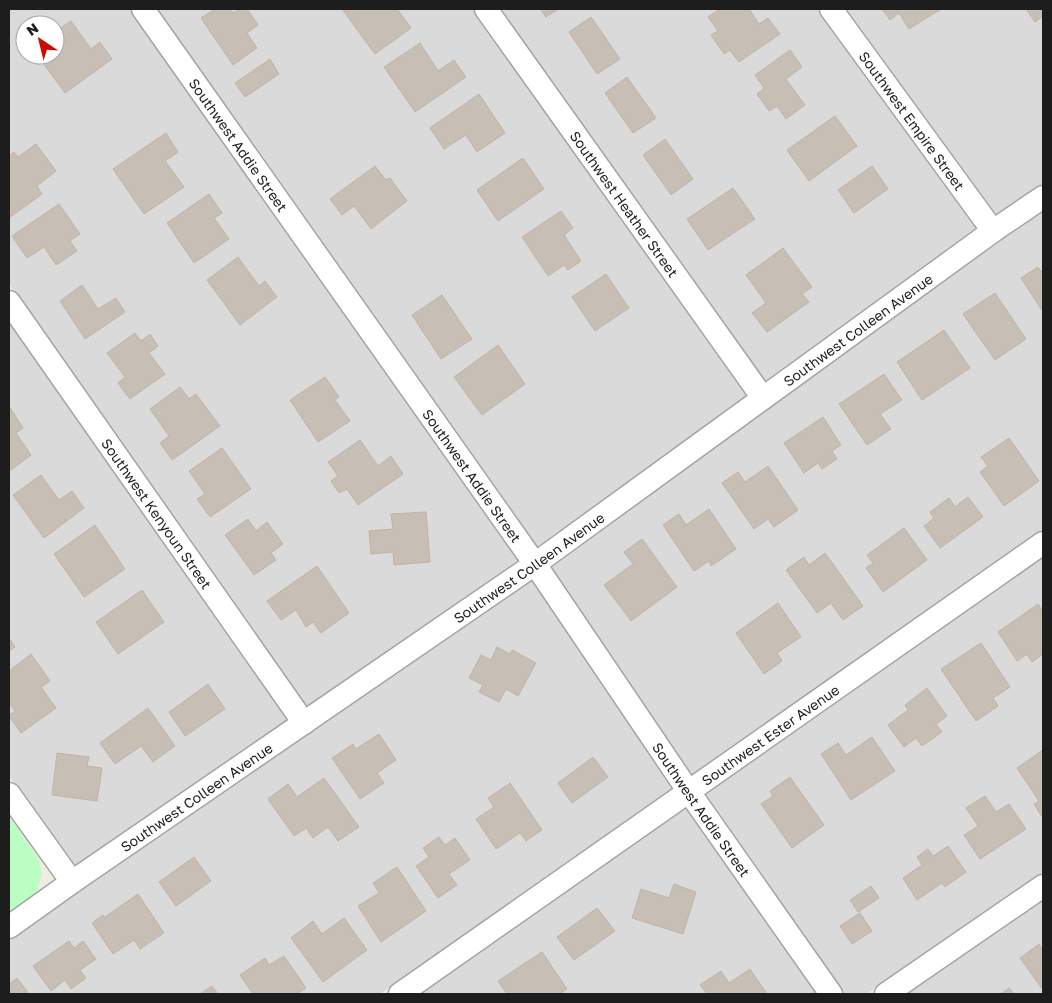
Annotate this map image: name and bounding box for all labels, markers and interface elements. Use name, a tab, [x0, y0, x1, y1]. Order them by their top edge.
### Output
north arrow	[15, 15, 65, 65]
text: N	[23, 19, 41, 39]
street label: Southwest Empire Street	[856, 48, 969, 193]
street label: Southwest Addie Street	[186, 75, 292, 215]
street label: Southwest Heather Street	[567, 127, 682, 280]
street label: Southwest Colleen Avenue	[780, 270, 936, 389]
street label: Southwest Addie Street	[420, 405, 525, 545]
street label: Southwest Kenyoun Street	[99, 435, 216, 592]
street label: Southwest Colleen Avenue	[450, 508, 607, 626]
street label: Southwest Ester Avenue	[698, 680, 842, 788]
street label: Southwest Colleen Avenue	[117, 739, 275, 855]
street label: Southwest Addie Street	[649, 739, 754, 879]

